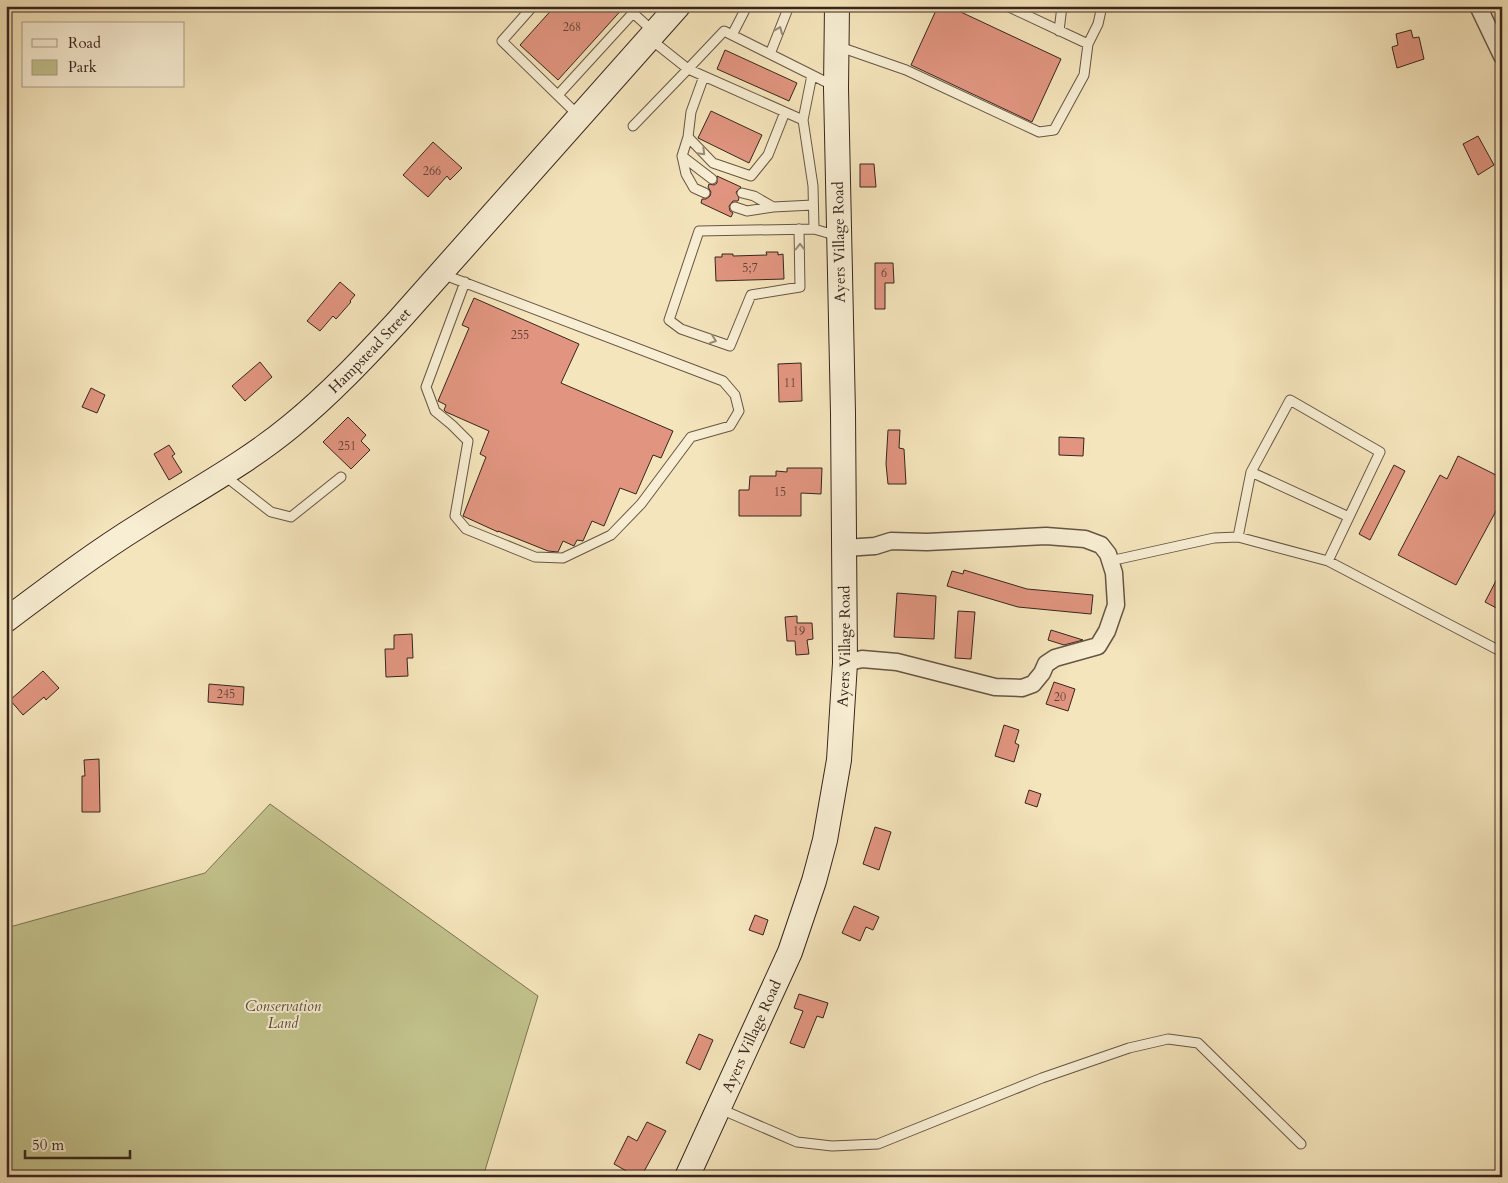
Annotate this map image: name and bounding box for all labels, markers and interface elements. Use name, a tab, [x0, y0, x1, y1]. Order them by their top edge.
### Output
house number: 268	[563, 19, 581, 35]
legend	[22, 22, 185, 88]
one-way arrow	[773, 26, 784, 35]
text: Road	[68, 33, 101, 53]
text: Park	[68, 57, 97, 77]
one-way arrow	[696, 146, 705, 155]
house number: 266	[423, 163, 441, 179]
street label: Ayers Village Road	[828, 181, 850, 303]
one-way arrow	[795, 243, 805, 251]
house number: 5;7	[742, 260, 758, 276]
house number: 6	[881, 265, 887, 281]
street label: Hampstead Street	[324, 303, 415, 398]
house number: 255	[511, 327, 529, 343]
one-way arrow	[708, 334, 716, 344]
house number: 11	[784, 375, 796, 391]
house number: 251	[338, 438, 356, 454]
house number: 15	[774, 484, 786, 500]
street label: Ayers Village Road	[832, 585, 855, 708]
house number: 19	[793, 623, 805, 639]
house number: 245	[217, 686, 235, 702]
house number: 20	[1054, 689, 1066, 705]
street label: Ayers Village Road	[717, 977, 786, 1096]
park label: Conservation Land	[245, 996, 322, 1033]
scale bar	[25, 1128, 130, 1160]
text: 50 m	[32, 1135, 64, 1155]

